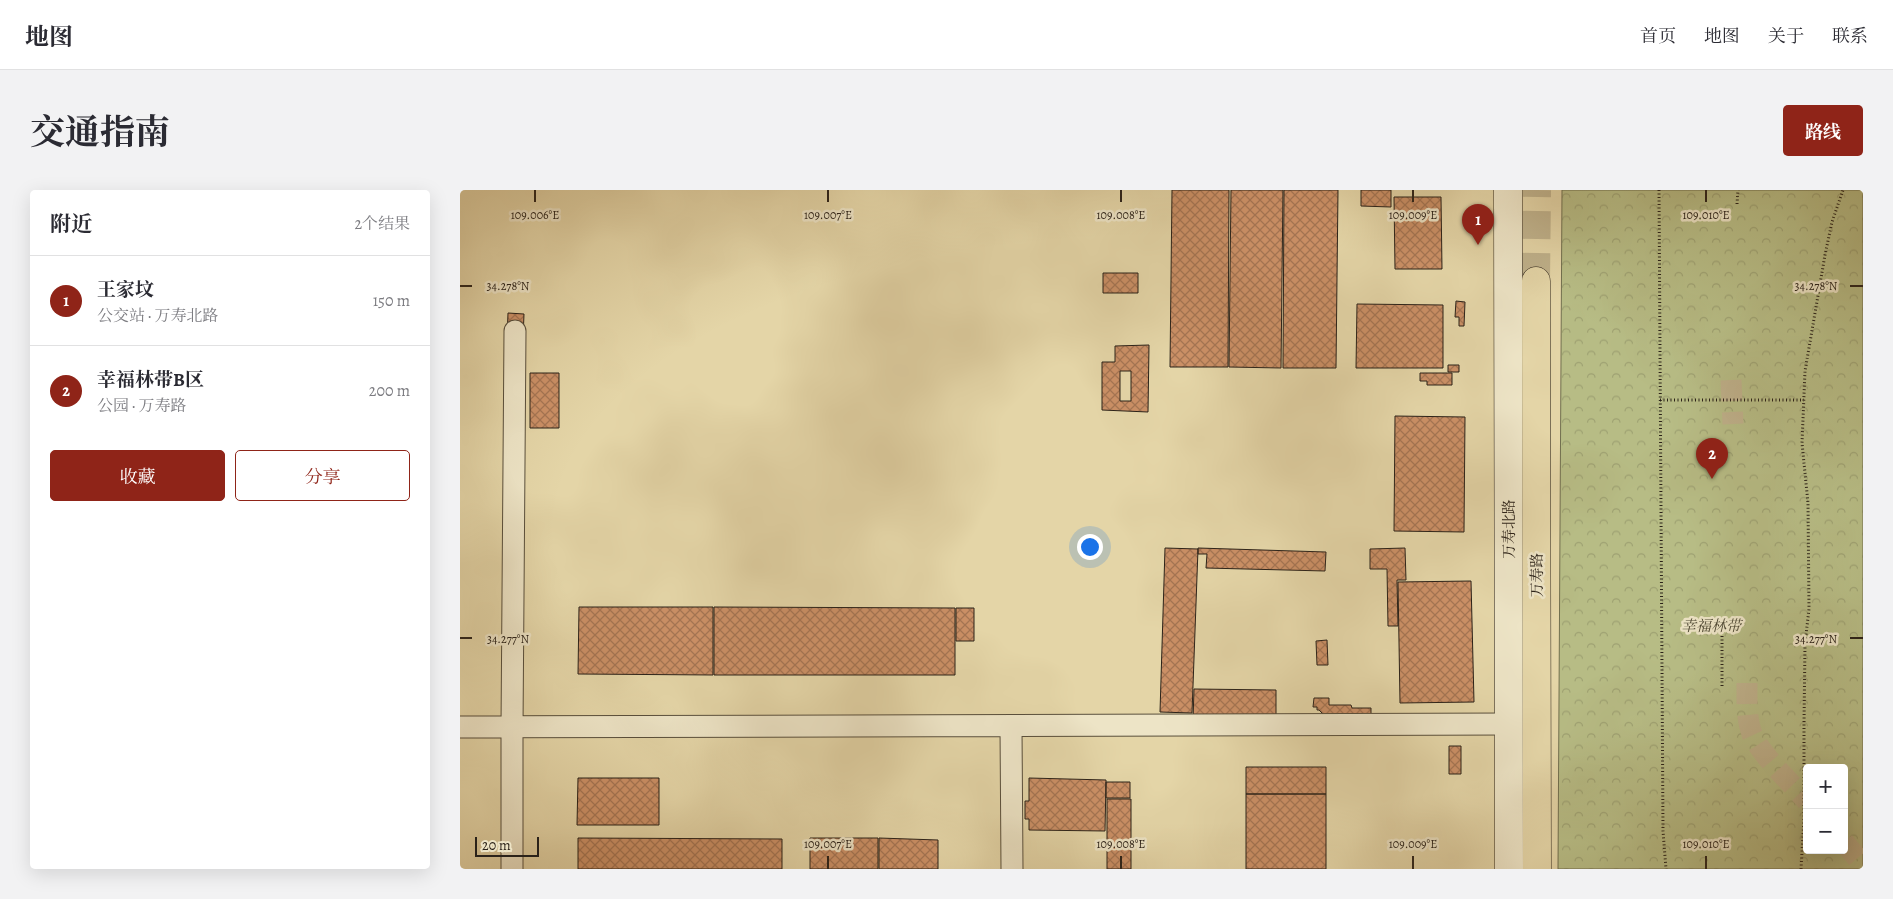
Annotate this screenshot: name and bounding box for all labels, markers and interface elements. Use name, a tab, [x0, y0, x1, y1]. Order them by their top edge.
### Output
text: 地图	[25, 21, 73, 53]
text: 首页	[1640, 24, 1676, 48]
text: 地图	[1704, 24, 1740, 48]
text: 关于	[1768, 24, 1804, 48]
text: 联系	[1832, 24, 1868, 48]
button: 路线	[1783, 105, 1863, 156]
text: 交通指南	[30, 108, 170, 156]
pin: 1	[1462, 204, 1494, 245]
text: 109.006°E	[511, 207, 559, 223]
text: 109.007°E	[804, 207, 852, 223]
text: 109.008°E	[1097, 207, 1145, 223]
text: 109.009°E	[1389, 207, 1437, 223]
text: 109.010°E	[1682, 207, 1730, 223]
text: 附近	[50, 210, 92, 238]
text: 2个结果	[354, 213, 410, 235]
text: 王家坟	[97, 277, 154, 303]
text: 34.278°N	[487, 278, 530, 294]
text: 34.278°N	[1795, 278, 1838, 294]
text: 1	[63, 290, 69, 312]
text: 150 m	[373, 290, 410, 312]
text: 公交站 · 万寿北路	[97, 305, 219, 327]
text: 幸福林带B区	[97, 367, 204, 393]
text: 2	[62, 380, 70, 402]
text: 200 m	[369, 380, 410, 402]
text: 公园 · 万寿路	[97, 395, 187, 417]
pin: 2	[1696, 438, 1728, 479]
button: 收藏	[50, 450, 225, 501]
button: 分享	[235, 450, 410, 501]
street label: 万寿北路	[1499, 499, 1519, 559]
your location	[1077, 534, 1103, 560]
street label: 万寿路	[1527, 552, 1547, 598]
park label: 幸福林带	[1681, 616, 1744, 636]
text: 34.277°N	[487, 631, 529, 647]
text: 34.277°N	[1795, 631, 1837, 647]
map controls	[1803, 764, 1848, 854]
button: +	[1803, 764, 1848, 809]
button: −	[1803, 809, 1848, 854]
scale bar	[475, 834, 539, 857]
text: 20 m	[482, 836, 511, 855]
text: 109.007°E	[804, 836, 852, 852]
text: 109.008°E	[1097, 836, 1145, 852]
text: 109.009°E	[1389, 836, 1437, 852]
text: 109.010°E	[1682, 836, 1730, 852]

